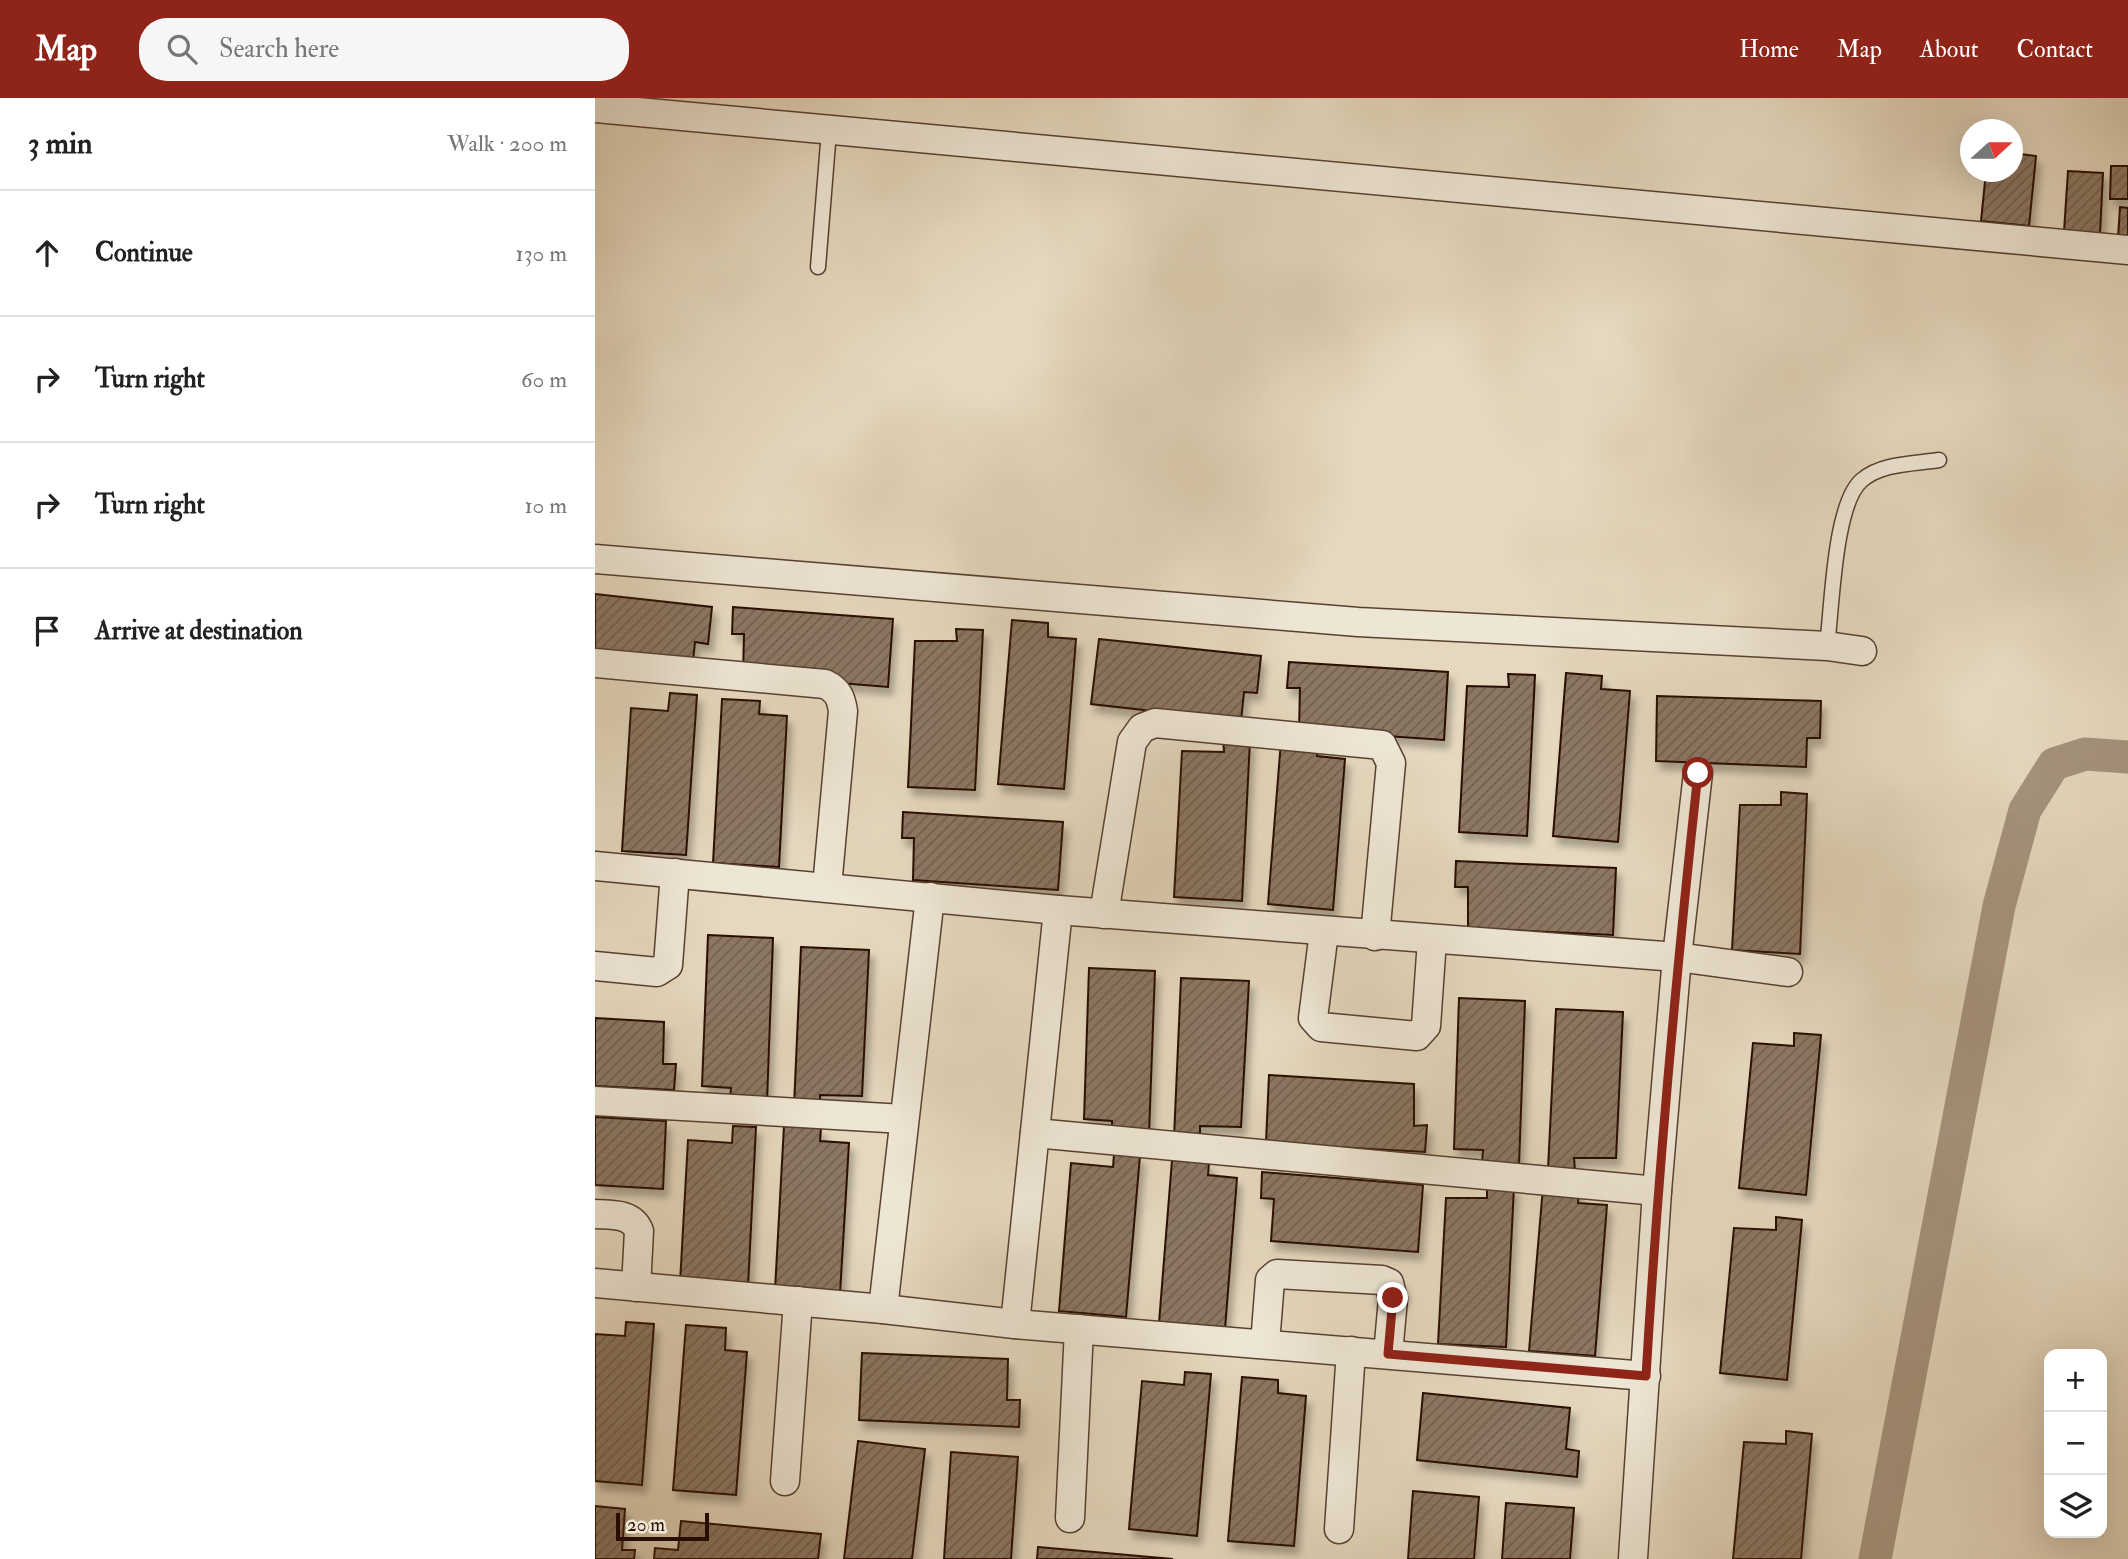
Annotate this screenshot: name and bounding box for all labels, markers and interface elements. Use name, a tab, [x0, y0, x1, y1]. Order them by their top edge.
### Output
search box	[139, 18, 629, 81]
text: Map	[35, 29, 97, 70]
icon: search	[163, 30, 201, 68]
text: Search here	[219, 33, 339, 65]
text: Home	[1739, 34, 1799, 65]
text: Map	[1837, 34, 1882, 65]
text: About	[1920, 34, 1979, 65]
text: Contact	[2017, 34, 2093, 65]
north arrow	[1960, 119, 2023, 182]
text: 3 min	[28, 125, 93, 162]
text: Walk · 200 m	[447, 129, 567, 158]
icon: ahead	[28, 234, 66, 272]
text: Continue	[95, 237, 193, 269]
text: 130 m	[515, 239, 567, 268]
icon: right	[28, 360, 66, 398]
text: Turn right	[95, 363, 205, 395]
text: 60 m	[521, 365, 567, 394]
icon: right	[28, 486, 66, 524]
text: Turn right	[95, 489, 205, 521]
text: 10 m	[524, 491, 567, 520]
icon: arrive	[28, 612, 66, 650]
text: Arrive at destination	[95, 615, 303, 647]
route start	[1682, 757, 1713, 788]
route end	[1377, 1282, 1408, 1313]
map controls	[2044, 1349, 2107, 1538]
button: +	[2044, 1349, 2107, 1412]
button: −	[2044, 1412, 2107, 1475]
button: layers	[2044, 1475, 2107, 1538]
scale bar	[616, 1510, 709, 1542]
text: 20 m	[627, 1513, 665, 1537]

